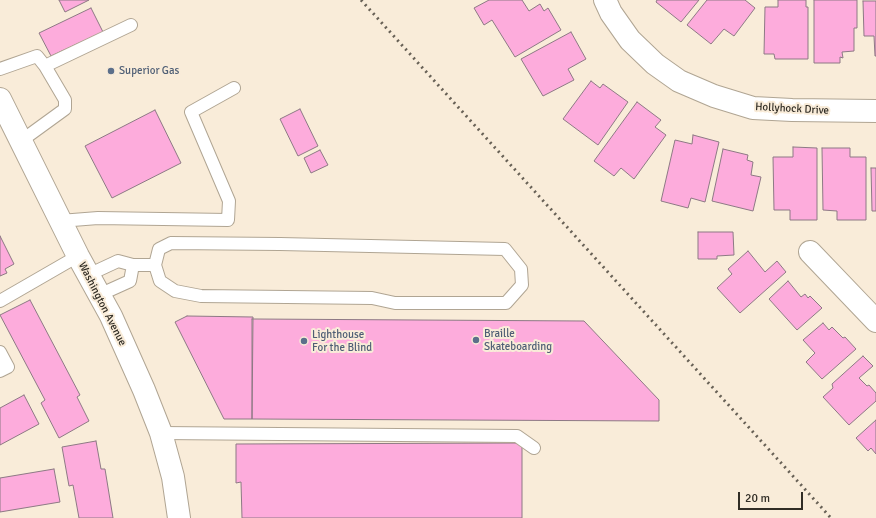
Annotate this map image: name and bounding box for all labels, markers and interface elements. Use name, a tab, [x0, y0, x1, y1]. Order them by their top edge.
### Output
place label: Superior Gas	[119, 64, 179, 78]
marker: Superior Gas	[106, 66, 116, 76]
street label: Hollyhock Drive	[755, 100, 829, 118]
street label: Washington Avenue	[75, 260, 129, 348]
place label: Braille Skateboarding	[484, 327, 552, 353]
place label: Lighthouse For the Blind	[312, 328, 372, 354]
marker: Braille Skateboarding	[471, 335, 481, 345]
marker: Lighthouse For the Blind	[299, 336, 309, 346]
scale bar	[740, 484, 805, 510]
text: 20 m	[745, 491, 770, 506]

